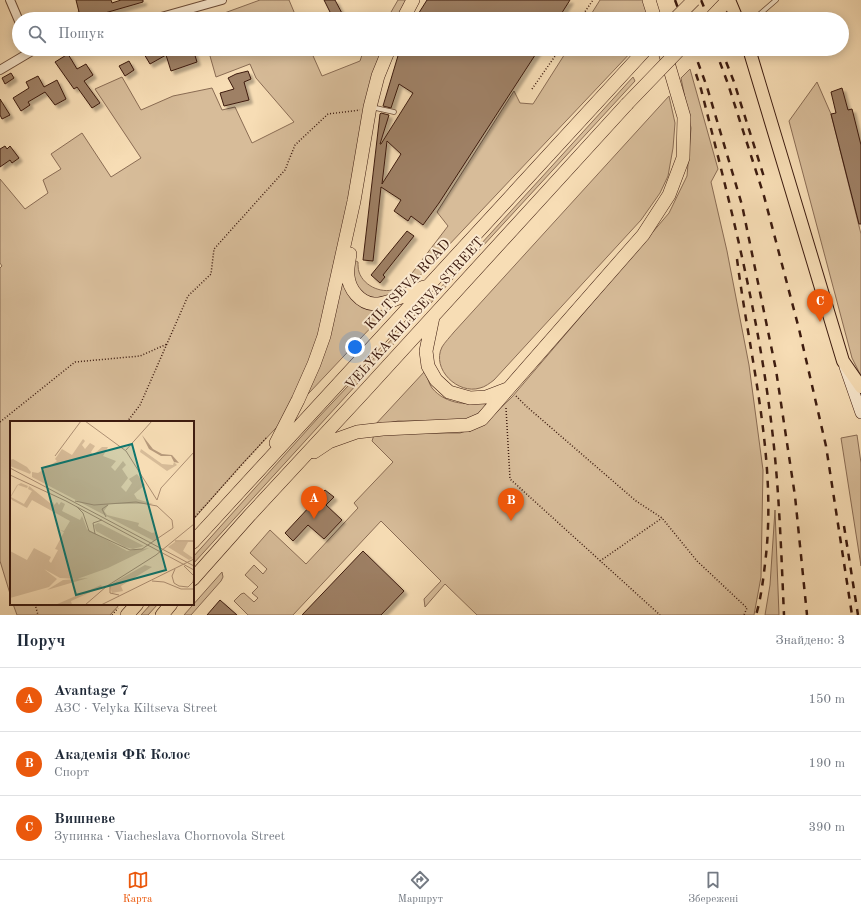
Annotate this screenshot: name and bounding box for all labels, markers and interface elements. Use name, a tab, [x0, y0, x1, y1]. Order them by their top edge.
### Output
search box	[12, 12, 849, 56]
icon: search	[26, 23, 48, 45]
text: Пошук	[58, 27, 104, 42]
street label: VELYKA KILTSEVA STREET	[343, 235, 487, 393]
street label: KILTSEVA ROAD	[362, 237, 453, 333]
pin: C	[807, 289, 833, 322]
your location	[345, 337, 365, 357]
inset map	[10, 421, 194, 605]
pin: A	[301, 486, 327, 519]
pin: B	[498, 488, 524, 521]
text: Поруч	[16, 633, 65, 650]
text: Знайдено: 3	[776, 634, 845, 647]
text: Avantage 7	[54, 684, 129, 699]
text: A	[24, 693, 34, 706]
text: 150 m	[808, 693, 845, 706]
text: АЗС · Velyka Kiltseva Street	[54, 702, 217, 715]
text: Академія ФК Колос	[54, 748, 191, 763]
text: B	[24, 757, 34, 770]
text: 190 m	[808, 757, 845, 770]
text: Спорт	[54, 766, 89, 779]
text: Вишневе	[54, 812, 115, 827]
text: C	[25, 821, 33, 834]
text: 390 m	[808, 821, 845, 834]
text: Зупинка · Viacheslava Chornovola Street	[54, 830, 285, 843]
tab: Карта	[123, 869, 152, 907]
tab: Маршрут	[398, 869, 443, 907]
tab: Збережені	[688, 869, 738, 907]

